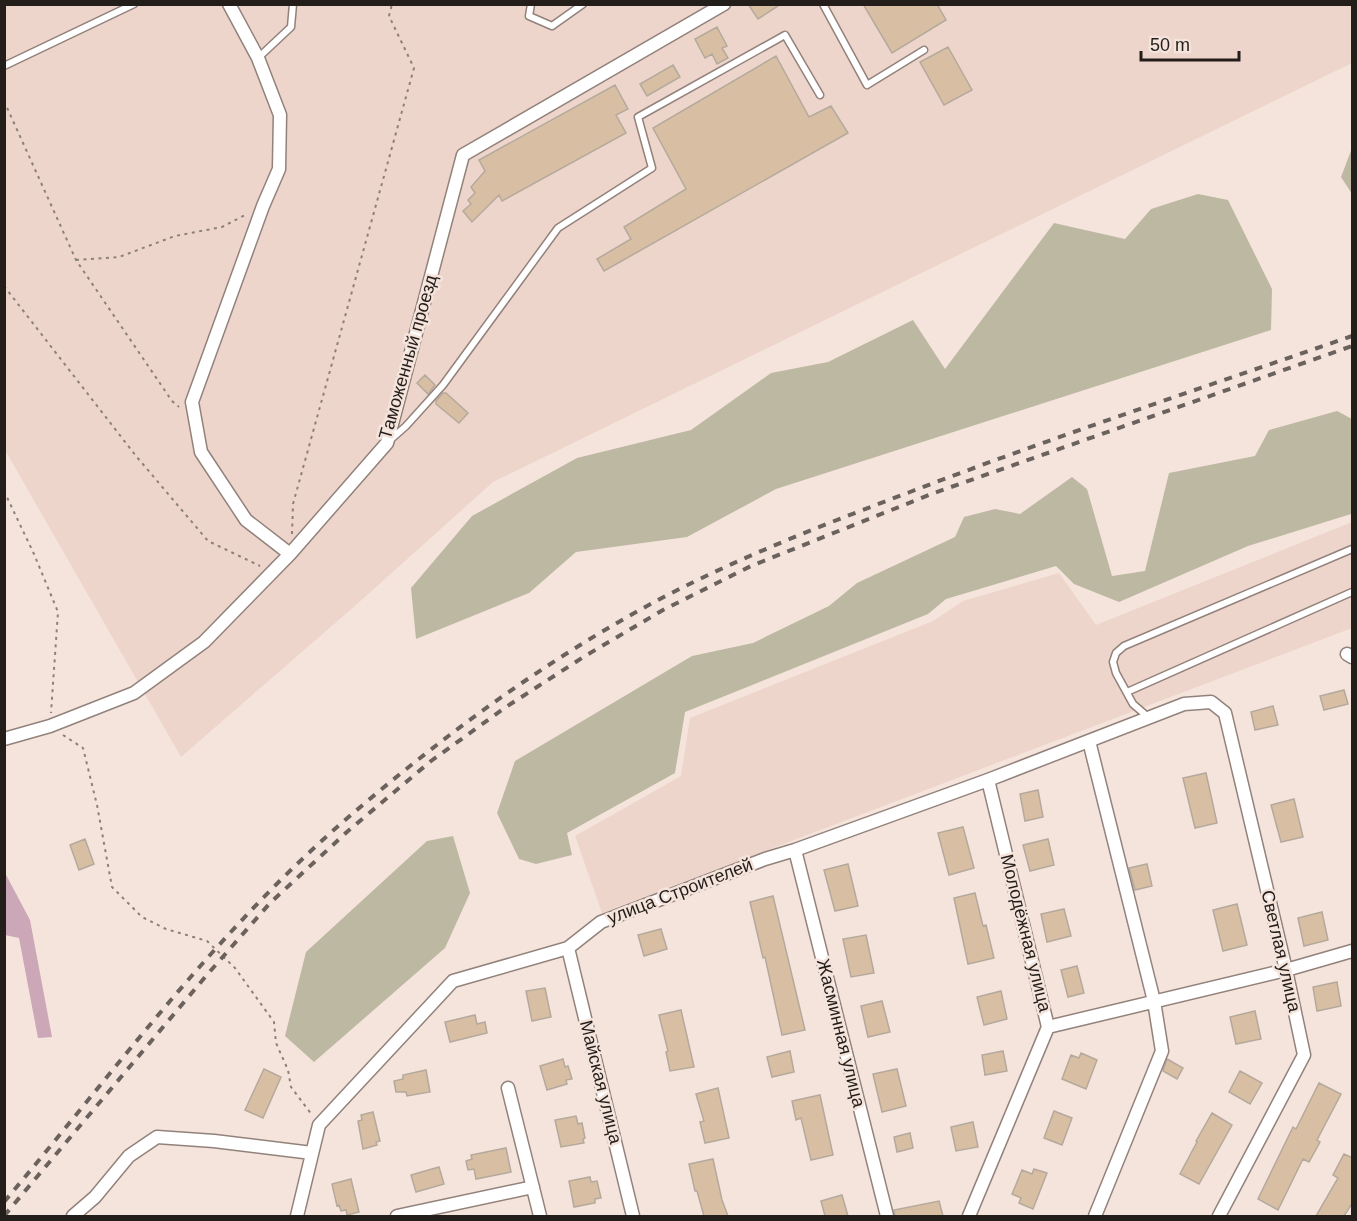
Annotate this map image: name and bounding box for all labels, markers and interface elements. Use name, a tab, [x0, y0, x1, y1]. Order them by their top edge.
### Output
scale bar	[1141, 24, 1238, 62]
text: 50 m	[1150, 35, 1190, 55]
street label: Таможенный проезд	[375, 272, 441, 441]
street label: Молодёжная улица	[997, 852, 1056, 1015]
street label: улица Строителей	[605, 854, 755, 928]
street label: Светлая улица	[1257, 888, 1305, 1015]
street label: Жасминная улица	[813, 957, 869, 1110]
street label: Майская улица	[576, 1018, 626, 1147]

